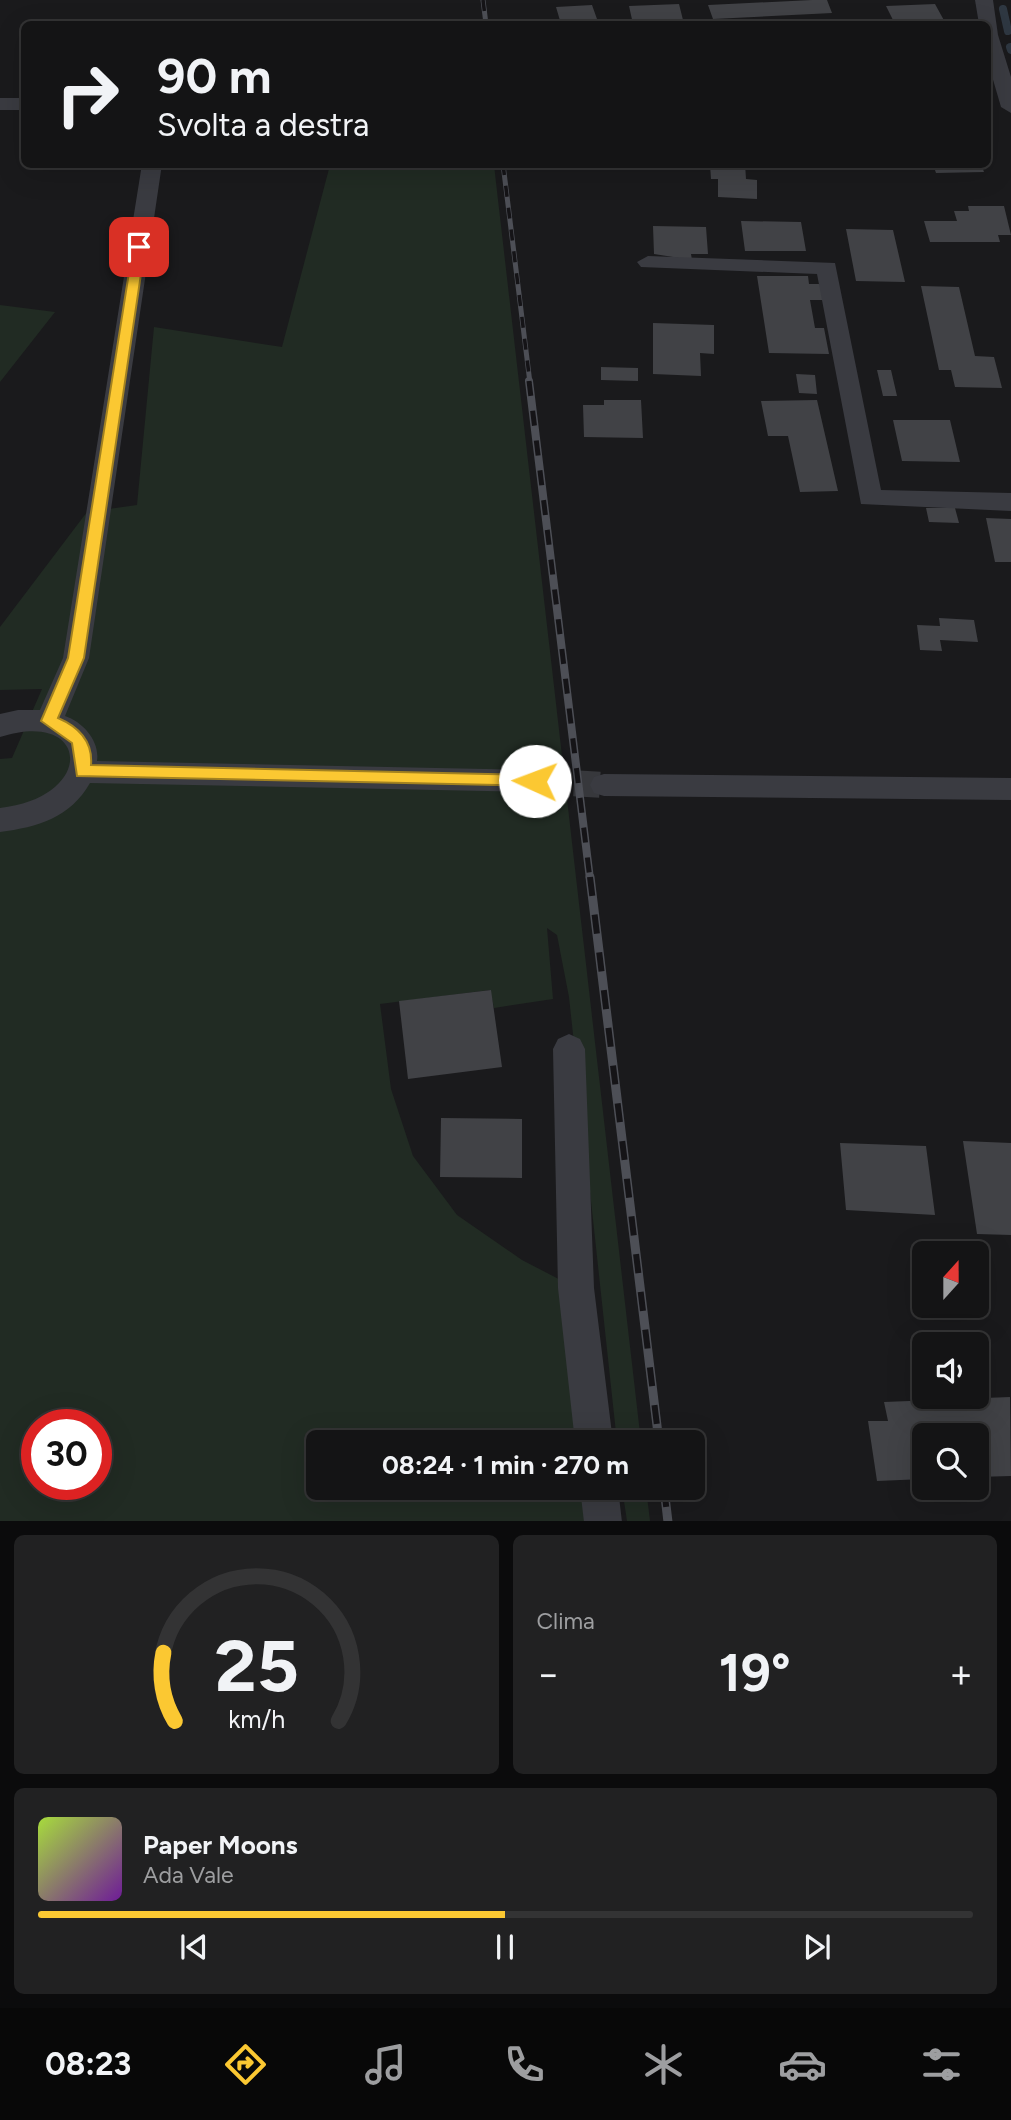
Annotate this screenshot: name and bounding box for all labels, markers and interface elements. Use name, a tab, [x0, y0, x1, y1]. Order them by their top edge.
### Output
text: 90 m	[157, 46, 272, 105]
icon: right	[42, 49, 133, 140]
text: Svolta a destra	[157, 106, 369, 144]
pin	[109, 217, 169, 277]
icon: arrive	[120, 228, 158, 266]
position arrow	[498, 744, 572, 818]
north arrow	[912, 1241, 989, 1318]
map controls	[912, 1241, 989, 1500]
button: sound	[912, 1332, 989, 1409]
speed limit sign: 30	[21, 1409, 112, 1500]
button: search	[912, 1423, 989, 1500]
text: 08:24 · 1 min · 270 m	[382, 1449, 629, 1481]
text: Clima	[537, 1607, 595, 1635]
text: 25	[214, 1622, 298, 1709]
text: 19°	[719, 1642, 791, 1704]
text: −	[537, 1651, 560, 1697]
text: +	[949, 1651, 973, 1697]
text: km/h	[228, 1703, 285, 1733]
text: Paper Moons	[143, 1829, 298, 1861]
text: Ada Vale	[143, 1861, 234, 1889]
icon: previous	[175, 1928, 213, 1966]
icon: pause	[486, 1928, 524, 1966]
icon: next	[798, 1928, 836, 1966]
icon: directions	[221, 2040, 270, 2089]
icon: music	[361, 2040, 410, 2089]
icon: phone	[500, 2040, 549, 2089]
icon: climate	[639, 2040, 688, 2089]
icon: car	[778, 2040, 827, 2089]
icon: filters	[917, 2040, 966, 2089]
text: 08:23	[45, 2045, 131, 2083]

